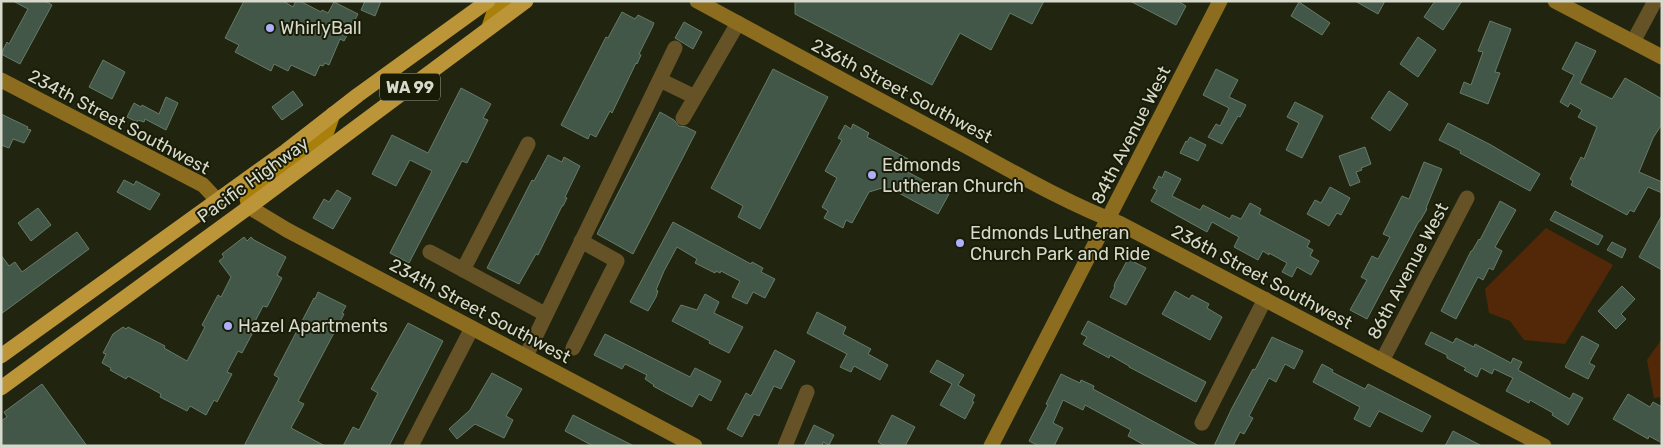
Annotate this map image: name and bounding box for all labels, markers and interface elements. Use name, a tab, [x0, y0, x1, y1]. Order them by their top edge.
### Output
place label: WhirlyBall	[280, 17, 362, 39]
marker: WhirlyBall	[264, 22, 276, 34]
street label: 236th Street Southwest	[808, 34, 996, 148]
street label: 84th Avenue West	[1087, 62, 1175, 208]
street label: 234th Street Southwest	[25, 65, 213, 179]
road number: WA 99	[380, 74, 440, 100]
street label: Pacific Highway	[193, 132, 313, 228]
place label: Edmonds Lutheran Church	[882, 154, 1024, 197]
marker: Edmonds Lutheran Church	[866, 169, 878, 181]
street label: 86th Avenue West	[1363, 199, 1453, 343]
street label: 236th Street Southwest	[1168, 220, 1356, 334]
place label: Edmonds Lutheran Church Park and Ride	[970, 222, 1150, 265]
marker: Edmonds Lutheran Church Park and Ride	[954, 237, 966, 249]
street label: 234th Street Southwest	[386, 254, 574, 368]
place label: Hazel Apartments	[238, 315, 388, 337]
marker: Hazel Apartments	[222, 320, 234, 332]

